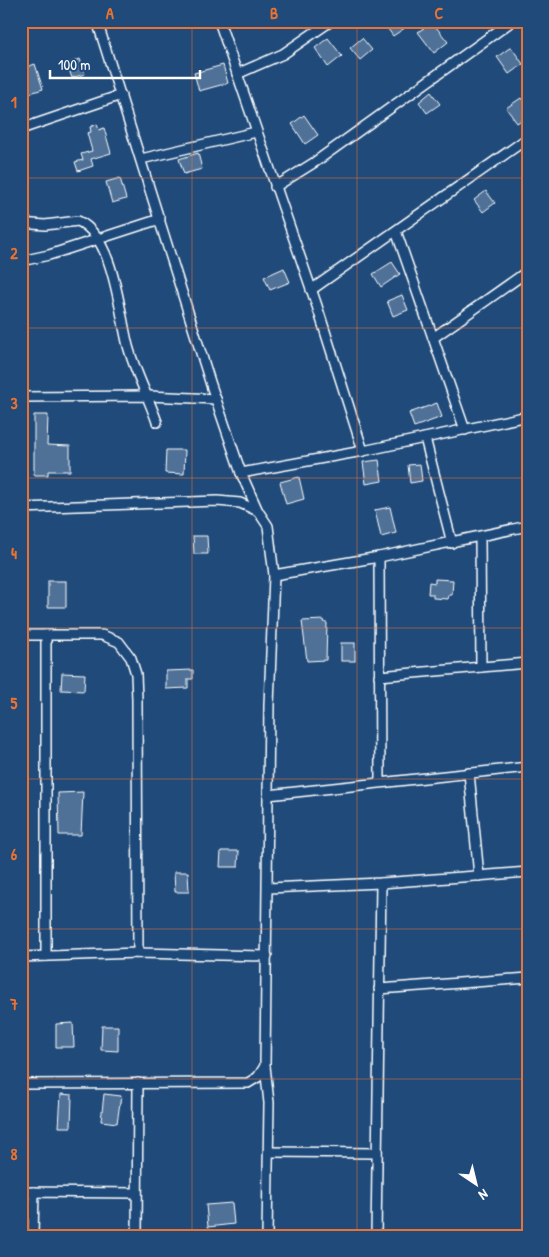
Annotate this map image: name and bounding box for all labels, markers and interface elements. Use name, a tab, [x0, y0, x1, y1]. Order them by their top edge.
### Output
text: A	[106, 2, 114, 24]
text: B	[270, 2, 278, 24]
text: C	[435, 2, 444, 24]
scale bar	[50, 48, 200, 80]
text: 100 m	[58, 54, 91, 75]
text: 1	[11, 91, 17, 113]
text: 2	[10, 242, 18, 264]
text: 3	[10, 392, 18, 414]
text: 4	[11, 542, 17, 564]
text: 5	[11, 692, 18, 714]
text: 6	[11, 843, 18, 865]
text: 7	[9, 993, 18, 1015]
text: 8	[11, 1143, 18, 1165]
north arrow	[452, 1160, 502, 1210]
text: N	[475, 1185, 492, 1205]

